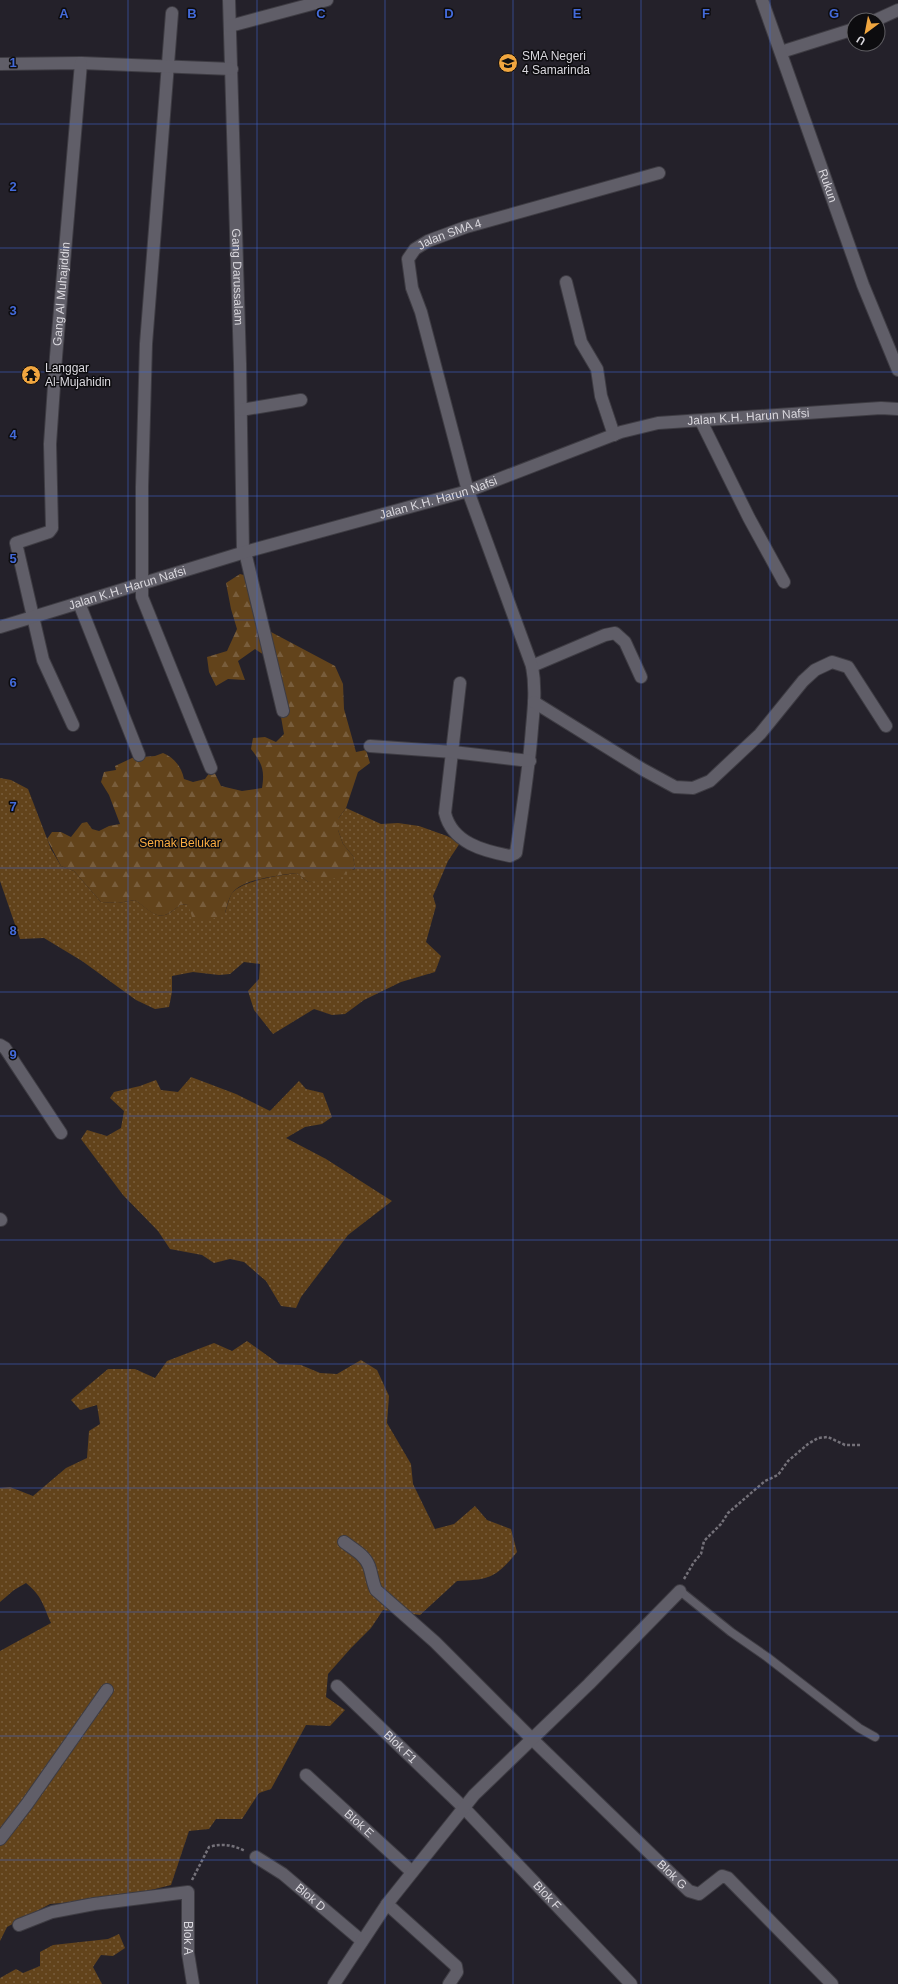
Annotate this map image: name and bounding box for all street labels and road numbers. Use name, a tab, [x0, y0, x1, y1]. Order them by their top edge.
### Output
street label: Rukun	[815, 167, 840, 204]
street label: Jalan SMA 4	[415, 216, 483, 253]
street label: Gang Darussalam	[229, 228, 246, 325]
street label: Gang Al Muhajiddin	[50, 241, 73, 346]
street label: Jalan K.H. Harun Nafsi	[687, 406, 810, 428]
street label: Jalan K.H. Harun Nafsi	[378, 473, 499, 522]
street label: Jalan K.H. Harun Nafsi	[67, 563, 188, 613]
street label: Blok F1	[381, 1728, 420, 1766]
street label: Blok E	[342, 1807, 377, 1840]
street label: Blok G	[654, 1857, 690, 1892]
street label: Blok F	[530, 1879, 564, 1913]
street label: Blok D	[293, 1881, 329, 1914]
street label: Blok A	[181, 1921, 195, 1955]

